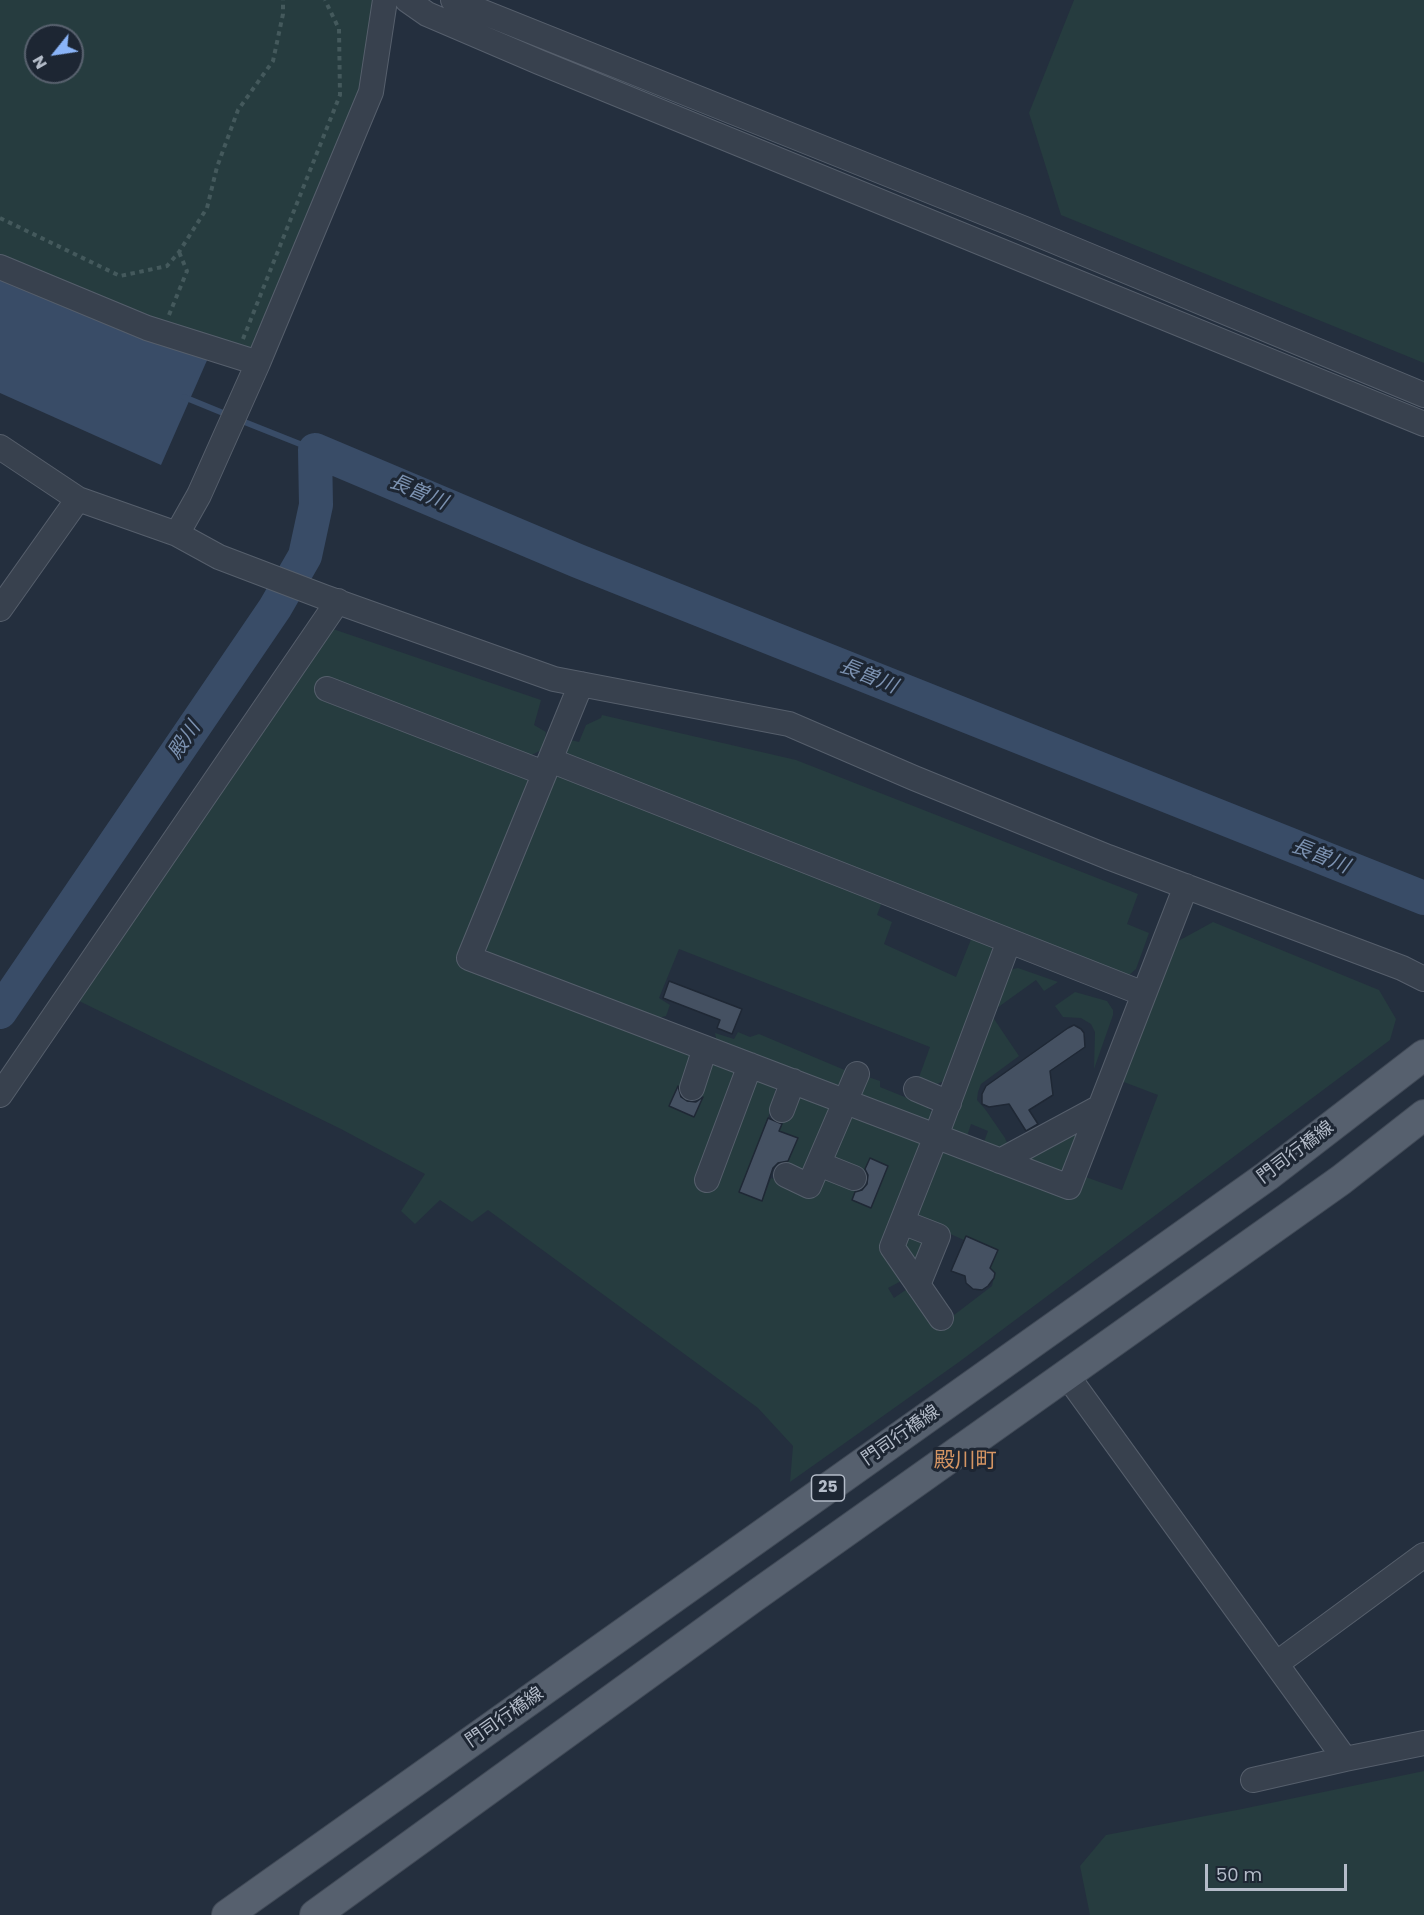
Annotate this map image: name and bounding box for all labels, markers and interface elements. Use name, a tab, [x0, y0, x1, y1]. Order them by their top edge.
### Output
north arrow	[24, 24, 84, 84]
text: N	[27, 51, 53, 73]
water label: 長曽川	[386, 470, 450, 516]
water label: 長曽川	[836, 655, 900, 699]
water label: 殿川	[164, 718, 206, 764]
water label: 長曽川	[1288, 835, 1352, 879]
street label: 門司行橋線	[1254, 1117, 1338, 1189]
street label: 門司行橋線	[858, 1401, 944, 1471]
district label: 殿川町	[934, 1449, 996, 1475]
road number: 25	[812, 1475, 844, 1501]
street label: 門司行橋線	[462, 1683, 548, 1753]
scale bar	[1208, 1852, 1350, 1890]
text: 50 m	[1216, 1862, 1262, 1887]

